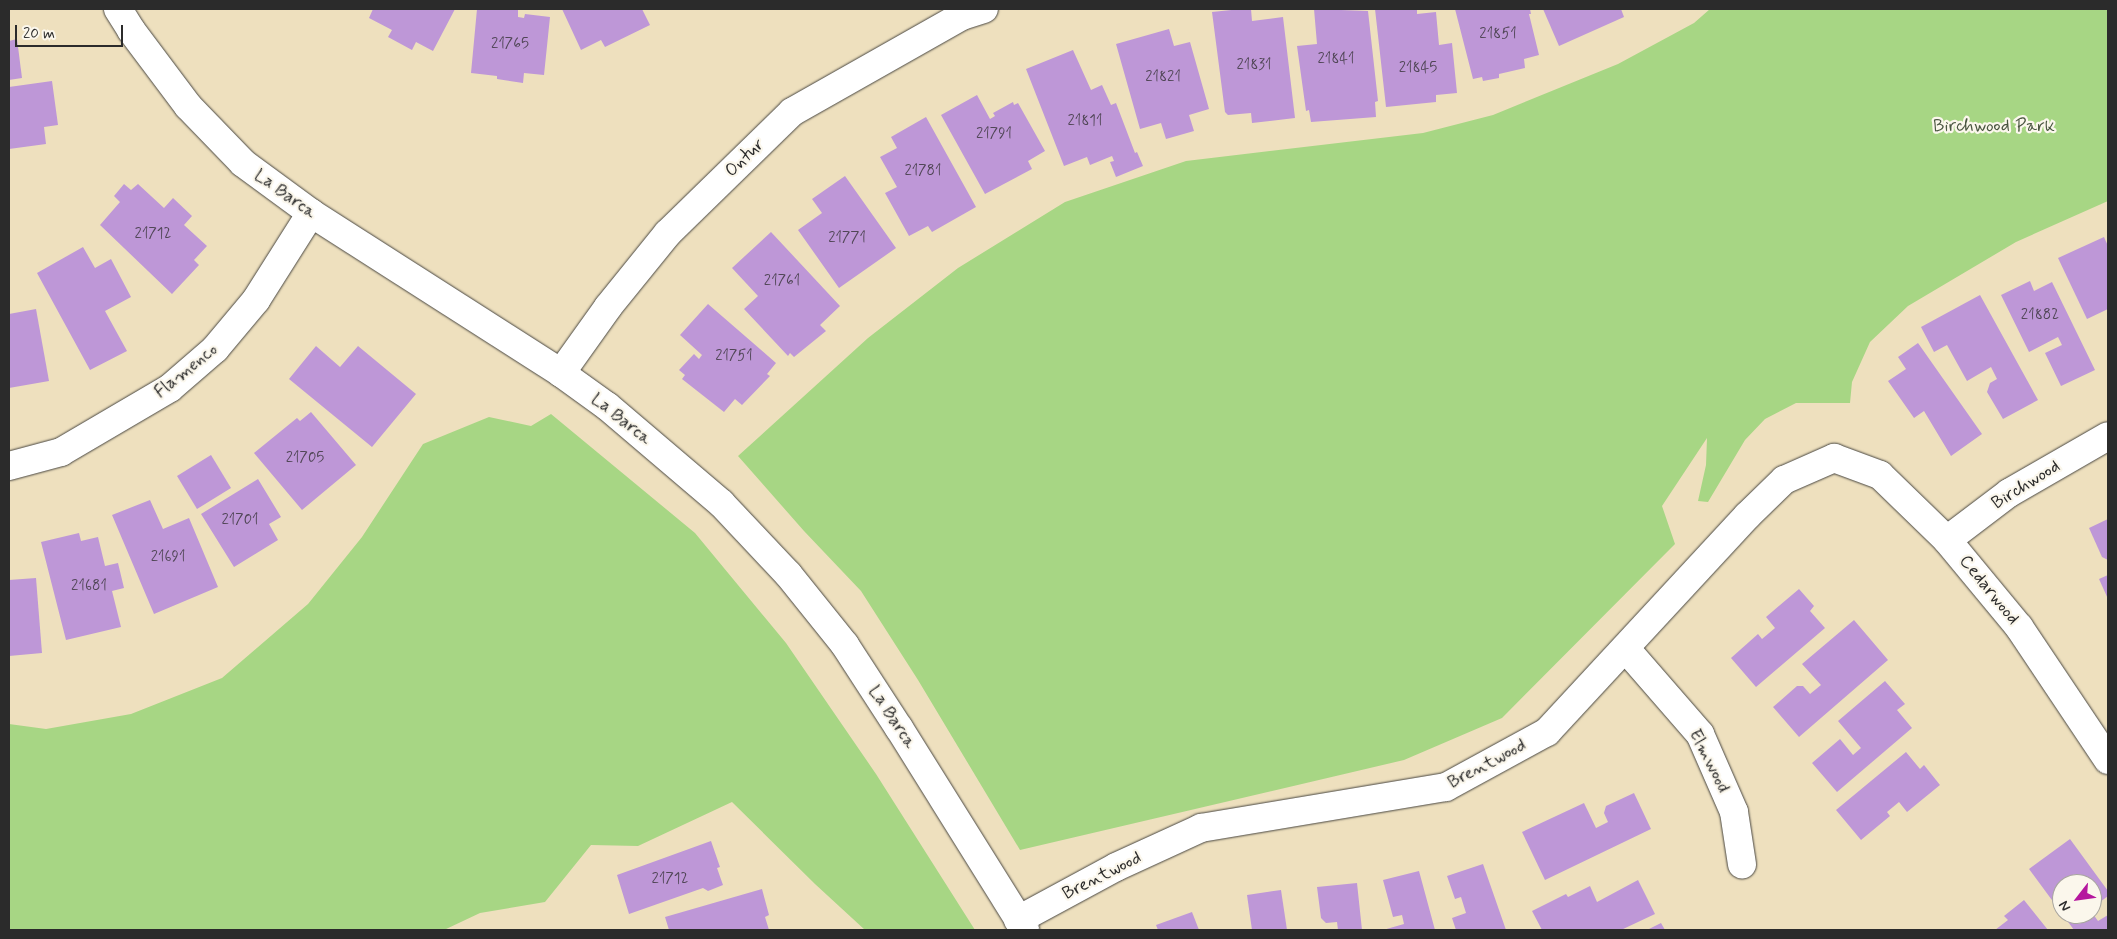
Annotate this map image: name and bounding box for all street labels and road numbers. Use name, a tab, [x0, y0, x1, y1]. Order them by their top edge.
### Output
street label: Ontur	[721, 134, 769, 182]
street label: La Barca	[251, 165, 319, 223]
street label: Flamenco	[150, 339, 222, 403]
street label: La Barca	[587, 389, 655, 449]
street label: Birchwood	[1988, 456, 2064, 514]
street label: Cedarwood	[1954, 551, 2024, 629]
street label: La Barca	[864, 682, 920, 752]
street label: Elmwood	[1684, 726, 1734, 796]
street label: Brentwood	[1444, 734, 1530, 794]
street label: Brentwood	[1059, 847, 1145, 905]

